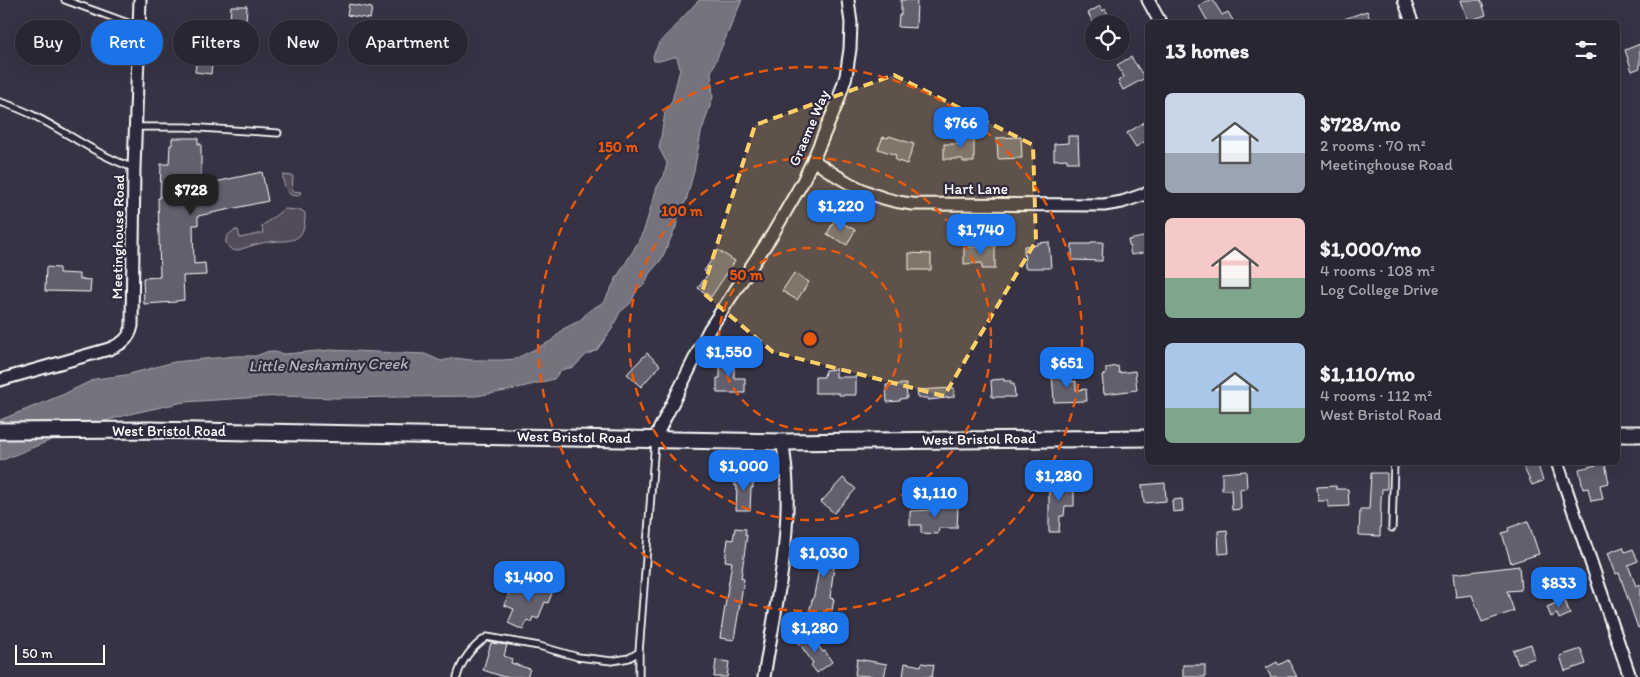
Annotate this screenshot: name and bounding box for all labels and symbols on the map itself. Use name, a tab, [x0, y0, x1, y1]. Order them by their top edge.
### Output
street label: Graeme Way	[785, 87, 833, 169]
pin: $766	[931, 106, 991, 149]
text: 150 m	[598, 138, 638, 156]
pin: $728	[161, 174, 221, 216]
street label: Meetinghouse Road	[108, 175, 128, 299]
street label: Hart Lane	[944, 180, 1008, 198]
pin: $1,220	[800, 190, 882, 232]
text: 100 m	[661, 202, 703, 220]
pin: $1,740	[940, 214, 1022, 256]
text: 50 m	[729, 266, 763, 284]
centre of rings	[801, 330, 819, 348]
pin: $1,550	[688, 336, 770, 378]
pin: $651	[1037, 346, 1097, 389]
water label: Little Neshaminy Creek	[248, 354, 409, 375]
street label: West Bristol Road	[112, 422, 227, 440]
street label: West Bristol Road	[517, 427, 632, 447]
street label: West Bristol Road	[922, 429, 1037, 449]
pin: $1,000	[703, 450, 785, 492]
pin: $1,280	[1018, 460, 1100, 502]
pin: $1,110	[894, 476, 976, 519]
pin: $1,030	[783, 536, 865, 579]
pin: $1,400	[488, 560, 570, 603]
pin: $833	[1529, 566, 1589, 609]
pin: $1,280	[774, 612, 856, 654]
scale bar	[15, 642, 105, 665]

